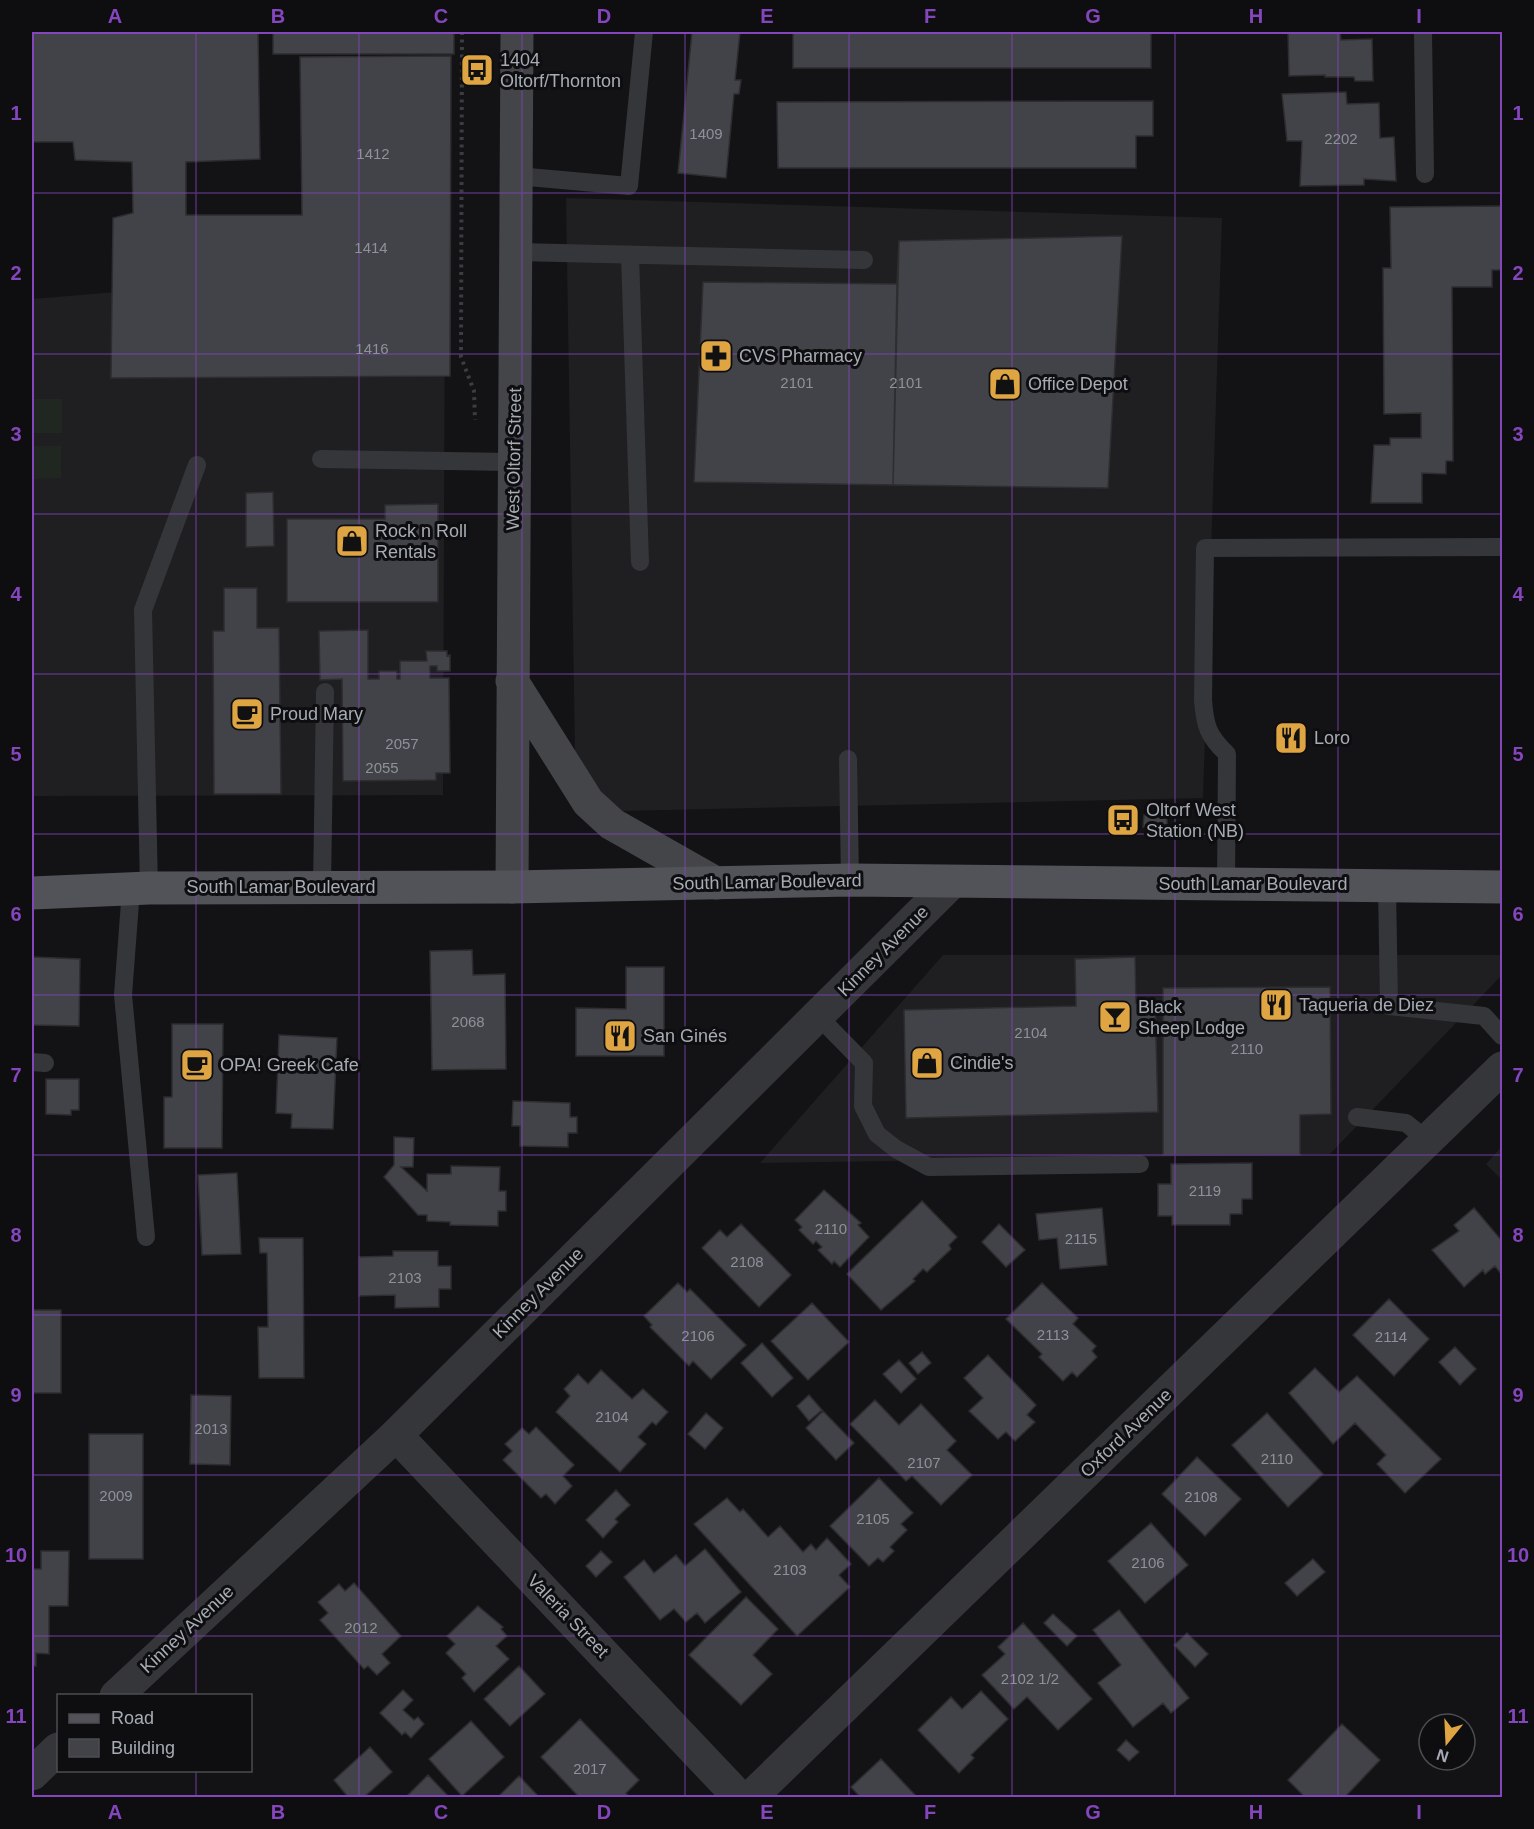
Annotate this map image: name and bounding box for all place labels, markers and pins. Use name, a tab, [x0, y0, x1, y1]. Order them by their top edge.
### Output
place label: 1404 Oltorf/Thornton	[500, 50, 621, 91]
bus stop icon: 1404 Oltorf/Thornton	[459, 52, 495, 88]
pharmacy icon: CVS Pharmacy	[698, 338, 734, 374]
place label: CVS Pharmacy	[739, 346, 862, 366]
shop icon: Office Depot	[987, 366, 1023, 402]
place label: Office Depot	[1028, 374, 1128, 394]
place label: Rock n Roll Rentals	[375, 521, 467, 562]
shop icon: Rock n Roll Rentals	[334, 523, 370, 559]
cafe icon: Proud Mary	[229, 696, 265, 732]
place label: Proud Mary	[270, 704, 363, 724]
restaurant icon: Loro	[1273, 720, 1309, 756]
place label: Loro	[1314, 728, 1350, 748]
place label: Oltorf West Station (NB)	[1146, 800, 1244, 841]
bus stop icon: Oltorf West Station (NB)	[1105, 802, 1141, 838]
restaurant icon: Taqueria de Diez	[1258, 987, 1294, 1023]
place label: Taqueria de Diez	[1299, 995, 1434, 1015]
place label: Black Sheep Lodge	[1138, 997, 1245, 1038]
bar icon: Black Sheep Lodge	[1097, 999, 1133, 1035]
restaurant icon: San Ginés	[602, 1018, 638, 1054]
place label: San Ginés	[643, 1026, 727, 1046]
shop icon: Cindie's	[909, 1045, 945, 1081]
cafe icon: OPA! Greek Cafe	[179, 1047, 215, 1083]
place label: Cindie's	[950, 1053, 1013, 1073]
place label: OPA! Greek Cafe	[220, 1055, 359, 1075]

